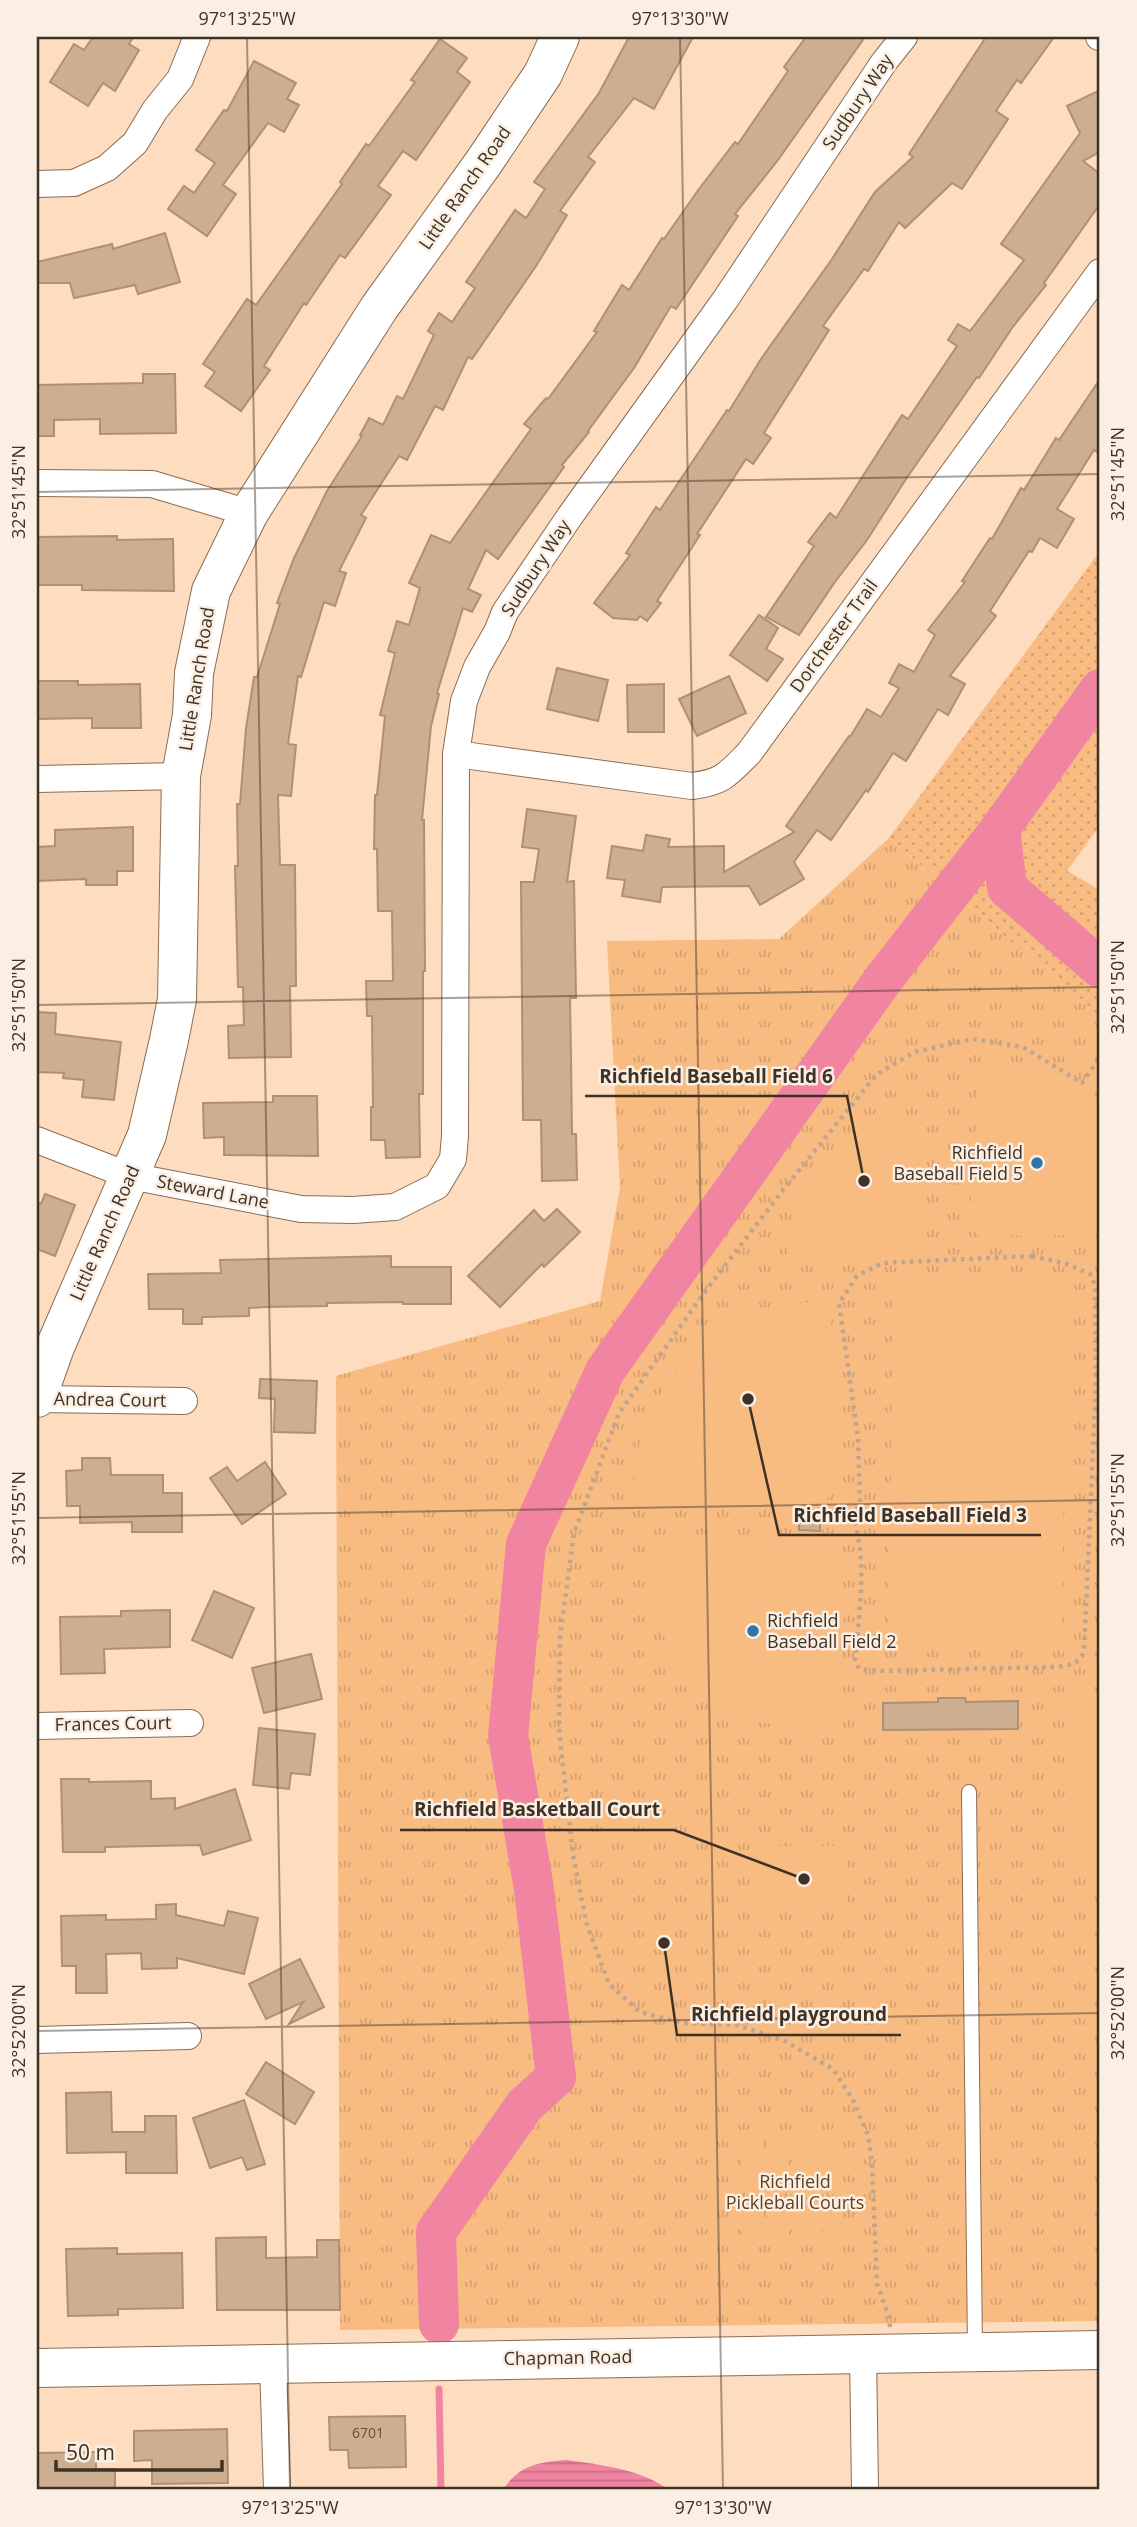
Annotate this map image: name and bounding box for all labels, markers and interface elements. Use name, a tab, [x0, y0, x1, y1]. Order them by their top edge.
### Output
text: 97°13'25"W	[198, 6, 296, 30]
text: 97°13'30"W	[631, 6, 729, 30]
street label: Sudbury Way	[816, 48, 899, 154]
street label: Little Ranch Road	[413, 121, 516, 254]
text: 32°51'45"N	[1105, 427, 1129, 521]
text: 32°51'45"N	[6, 445, 30, 539]
street label: Sudbury Way	[495, 514, 576, 620]
street label: Dorchester Trail	[784, 574, 882, 697]
street label: Little Ranch Road	[173, 605, 219, 753]
text: 32°51'50"N	[1105, 940, 1129, 1034]
text: 32°51'50"N	[6, 958, 30, 1052]
callout: Richfield Baseball Field 6	[585, 1056, 847, 1096]
text: Richfield Baseball Field 6	[599, 1063, 833, 1089]
place label: Richfield Baseball Field 5	[893, 1140, 1023, 1185]
marker: Richfield Baseball Field 5	[1029, 1155, 1045, 1171]
street label: Little Ranch Road	[64, 1161, 145, 1304]
street label: Steward Lane	[155, 1168, 271, 1214]
street label: Andrea Court	[54, 1386, 166, 1412]
text: 32°51'55"N	[1105, 1453, 1129, 1547]
text: 32°51'55"N	[6, 1471, 30, 1565]
callout: Richfield Baseball Field 3	[779, 1495, 1041, 1535]
text: Richfield Baseball Field 3	[793, 1502, 1027, 1528]
place label: Richfield Baseball Field 2	[767, 1608, 897, 1653]
marker: Richfield Baseball Field 2	[745, 1623, 761, 1639]
street label: Frances Court	[54, 1710, 172, 1736]
callout: Richfield Basketball Court	[400, 1790, 674, 1830]
text: Richfield Basketball Court	[414, 1796, 660, 1822]
text: 32°52'00"N	[1105, 1966, 1129, 2060]
text: 32°52'00"N	[6, 1984, 30, 2078]
callout: Richfield playground	[677, 1995, 901, 2035]
text: Richfield playground	[691, 2001, 887, 2027]
park label: Richfield Pickleball Courts	[726, 2169, 864, 2214]
street label: Chapman Road	[503, 2344, 633, 2370]
house number: 6701	[352, 2423, 384, 2442]
scale bar	[56, 2429, 222, 2473]
text: 50 m	[66, 2438, 115, 2466]
text: 97°13'25"W	[241, 2495, 339, 2519]
text: 97°13'30"W	[674, 2495, 772, 2519]

